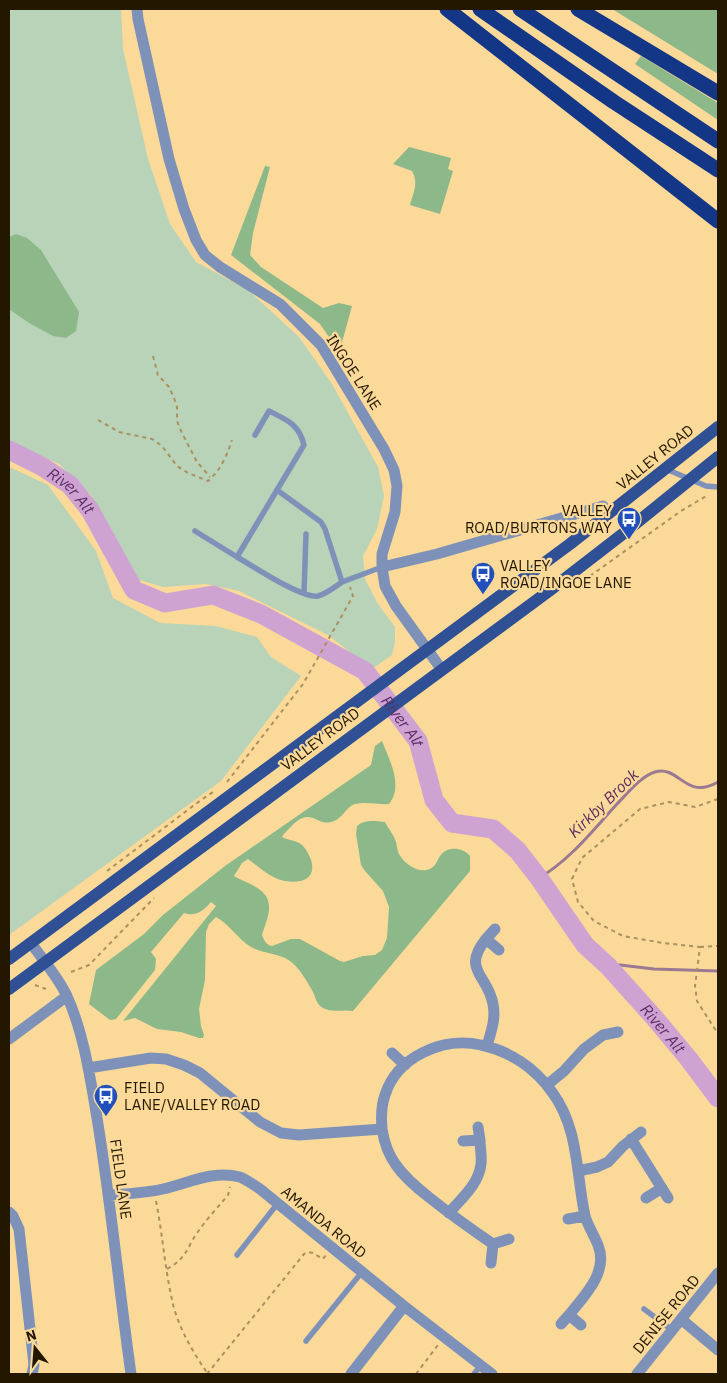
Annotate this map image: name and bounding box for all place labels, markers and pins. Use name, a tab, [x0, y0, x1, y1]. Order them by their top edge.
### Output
place label: VALLEY ROAD/BURTONS WAY	[465, 501, 612, 537]
bus stop icon: VALLEY ROAD/BURTONS WAY	[616, 506, 642, 540]
place label: VALLEY ROAD/INGOE LANE	[500, 556, 632, 592]
bus stop icon: VALLEY ROAD/INGOE LANE	[470, 561, 496, 595]
place label: FIELD LANE/VALLEY ROAD	[124, 1078, 260, 1114]
bus stop icon: FIELD LANE/VALLEY ROAD	[93, 1083, 119, 1117]

